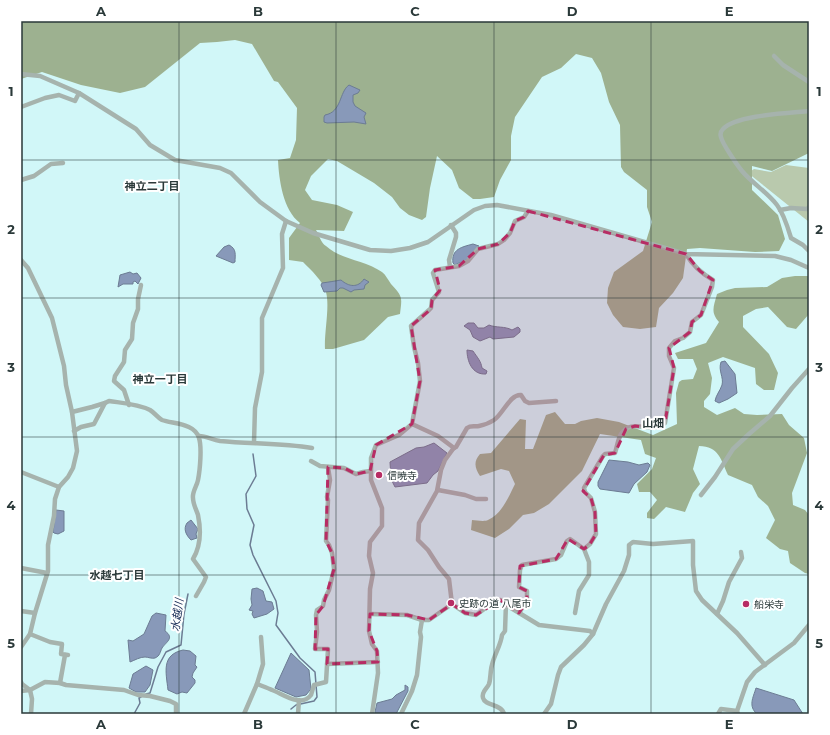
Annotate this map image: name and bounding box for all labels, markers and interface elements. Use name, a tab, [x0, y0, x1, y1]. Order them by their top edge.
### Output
text: A	[95, 3, 107, 19]
text: B	[253, 3, 263, 19]
text: C	[410, 3, 420, 19]
text: D	[567, 3, 578, 19]
text: E	[725, 3, 734, 19]
text: 1	[8, 83, 14, 99]
text: 1	[816, 83, 822, 99]
district label: 神立二丁目	[125, 179, 180, 193]
text: 2	[7, 221, 15, 237]
text: 2	[815, 221, 823, 237]
text: 3	[6, 359, 15, 375]
text: 3	[814, 359, 823, 375]
district label: 神立一丁目	[133, 372, 188, 386]
district label: 山畑	[642, 416, 664, 430]
place label: 信暁寺	[387, 469, 417, 482]
marker: 信暁寺	[374, 470, 384, 480]
text: 4	[7, 497, 16, 513]
text: 4	[815, 497, 824, 513]
district label: 水越七丁目	[90, 568, 145, 582]
water label: 水越川	[168, 597, 186, 632]
place label: 史跡の道 八尾市	[459, 597, 532, 610]
marker: 史跡の道 八尾市	[446, 598, 456, 608]
place label: 船栄寺	[754, 598, 784, 611]
marker: 船栄寺	[741, 599, 751, 609]
text: 5	[7, 635, 15, 651]
text: 5	[815, 635, 823, 651]
text: A	[95, 716, 107, 732]
text: B	[253, 716, 263, 732]
text: C	[410, 716, 420, 732]
text: D	[567, 716, 578, 732]
text: E	[725, 716, 734, 732]

